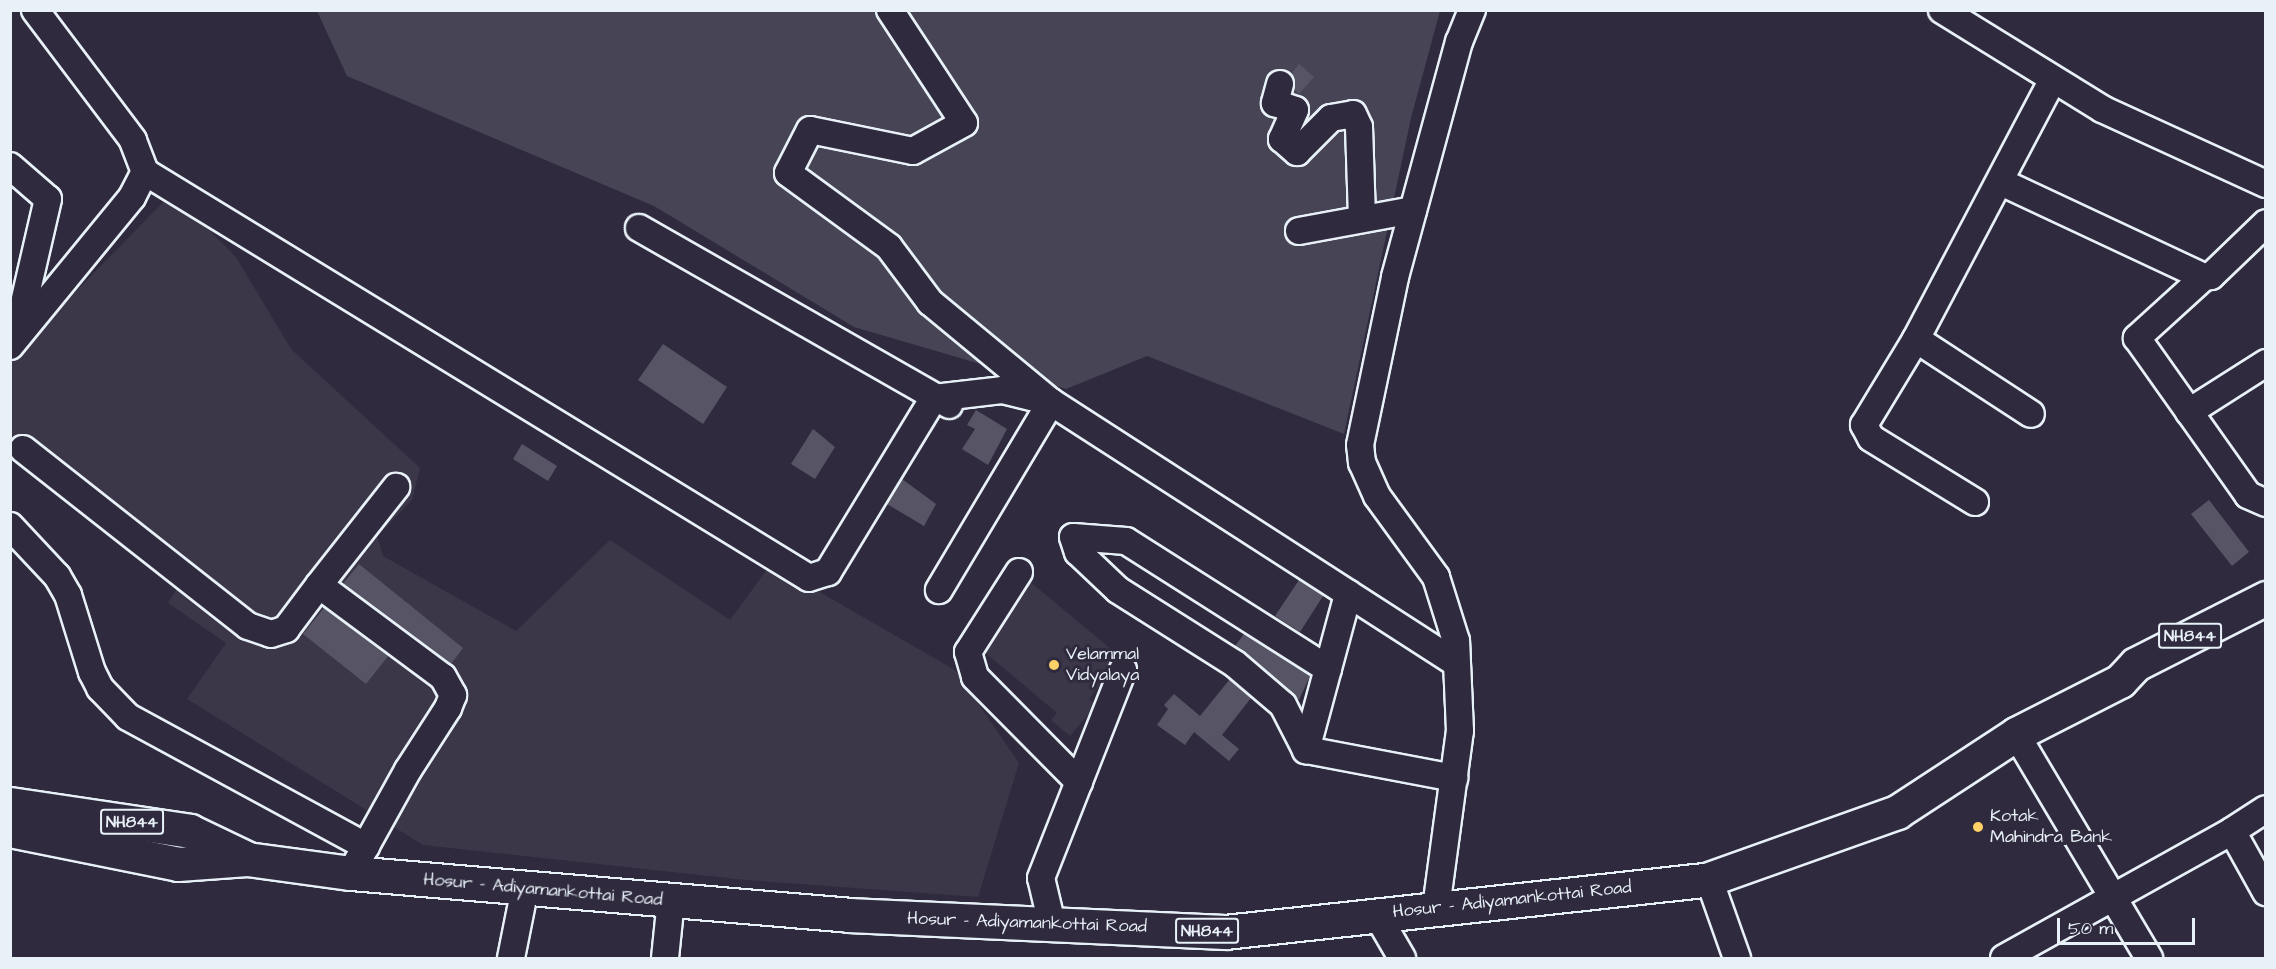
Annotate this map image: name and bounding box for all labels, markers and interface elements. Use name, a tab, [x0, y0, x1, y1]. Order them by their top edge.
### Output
road number: NH844	[2157, 623, 2223, 649]
place label: Velammal Vidyalaya	[1066, 644, 1139, 686]
marker: Velammal Vidyalaya	[1047, 658, 1061, 672]
place label: Kotak Mahindra Bank	[1990, 806, 2112, 848]
road number: NH844	[99, 809, 165, 835]
marker: Kotak Mahindra Bank	[1971, 820, 1985, 834]
street label: Hosur - Adiyamankottai Road	[423, 869, 663, 911]
street label: Hosur - Adiyamankottai Road	[1392, 877, 1632, 923]
scale bar	[2060, 906, 2198, 944]
street label: Hosur - Adiyamankottai Road	[907, 908, 1147, 938]
text: 50 m	[2068, 916, 2113, 941]
road number: NH844	[1174, 918, 1240, 944]

